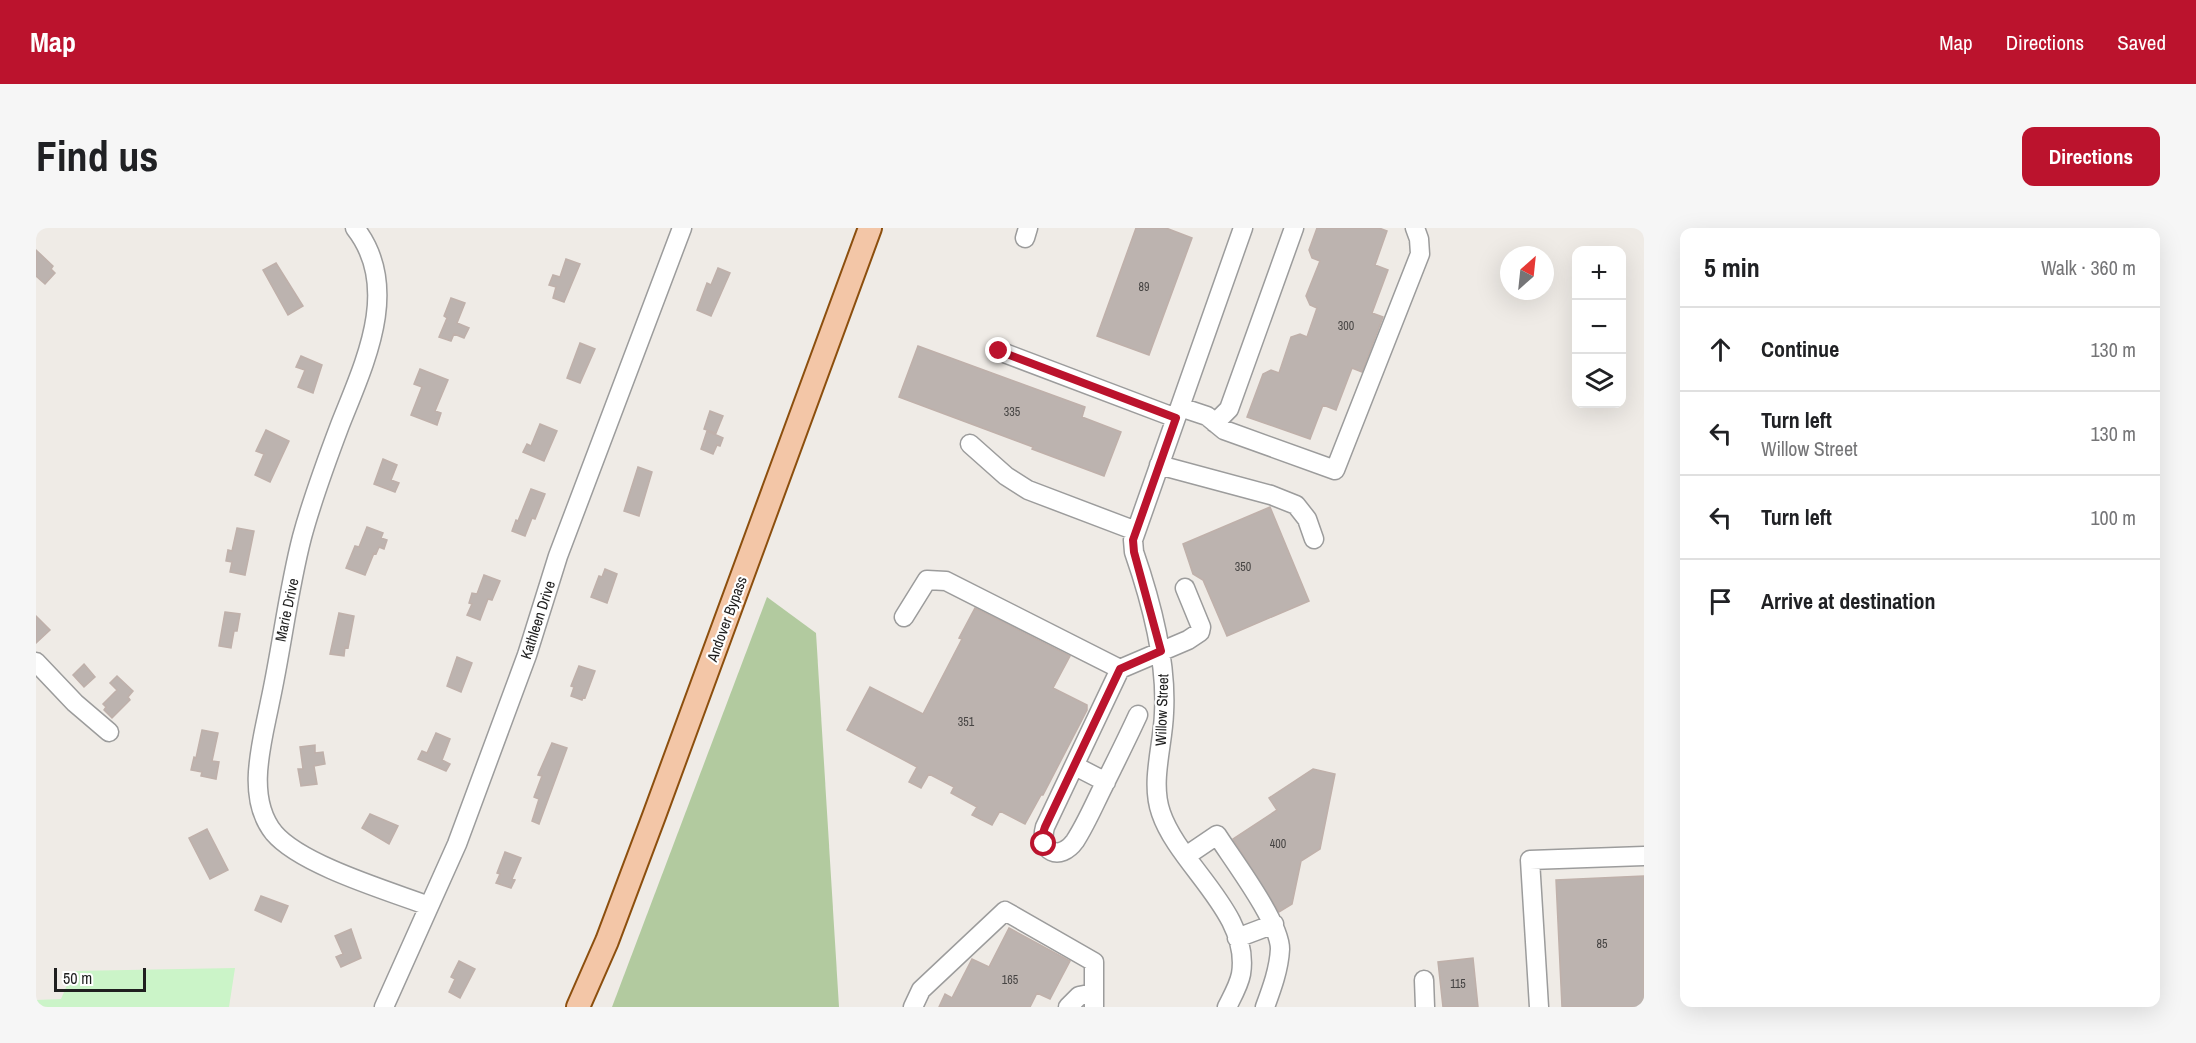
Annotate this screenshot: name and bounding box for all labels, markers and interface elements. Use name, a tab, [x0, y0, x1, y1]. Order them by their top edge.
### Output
text: Map	[30, 23, 76, 61]
text: Map	[1939, 28, 1973, 57]
text: Directions	[2006, 28, 2084, 57]
text: Saved	[2117, 28, 2166, 57]
button: Directions	[2022, 127, 2160, 186]
text: Find us	[36, 128, 158, 184]
north arrow	[1500, 246, 1554, 300]
map controls	[1572, 246, 1626, 408]
button: +	[1572, 246, 1626, 300]
text: 5 min	[1704, 250, 1760, 285]
text: Walk · 360 m	[2041, 254, 2136, 281]
house number: 89	[1139, 279, 1149, 295]
button: −	[1572, 300, 1626, 354]
house number: 300	[1338, 318, 1354, 334]
icon: ahead	[1704, 333, 1737, 366]
text: Continue	[1761, 334, 1839, 364]
text: 130 m	[2090, 336, 2136, 363]
route end	[985, 337, 1011, 363]
button: layers	[1572, 354, 1626, 408]
house number: 335	[1004, 404, 1021, 420]
text: Turn left	[1761, 405, 1832, 435]
icon: left	[1704, 417, 1737, 450]
text: 130 m	[2090, 420, 2136, 447]
text: Willow Street	[1761, 435, 1858, 462]
icon: left	[1704, 501, 1737, 534]
text: Turn left	[1761, 502, 1832, 532]
text: 100 m	[2090, 504, 2136, 531]
house number: 350	[1235, 559, 1251, 575]
street label: Andover Bypass	[701, 573, 752, 665]
street label: Marie Drive	[270, 576, 303, 644]
street label: Kathleen Drive	[515, 578, 560, 662]
icon: arrive	[1704, 585, 1737, 618]
text: Arrive at destination	[1761, 586, 1935, 616]
street label: Willow Street	[1150, 673, 1173, 747]
house number: 351	[958, 714, 975, 730]
route start	[1030, 830, 1056, 856]
house number: 400	[1270, 836, 1286, 852]
house number: 85	[1597, 936, 1608, 952]
scale bar	[54, 965, 146, 992]
text: 50 m	[63, 967, 92, 989]
house number: 165	[1002, 972, 1019, 988]
house number: 115	[1450, 976, 1466, 992]

